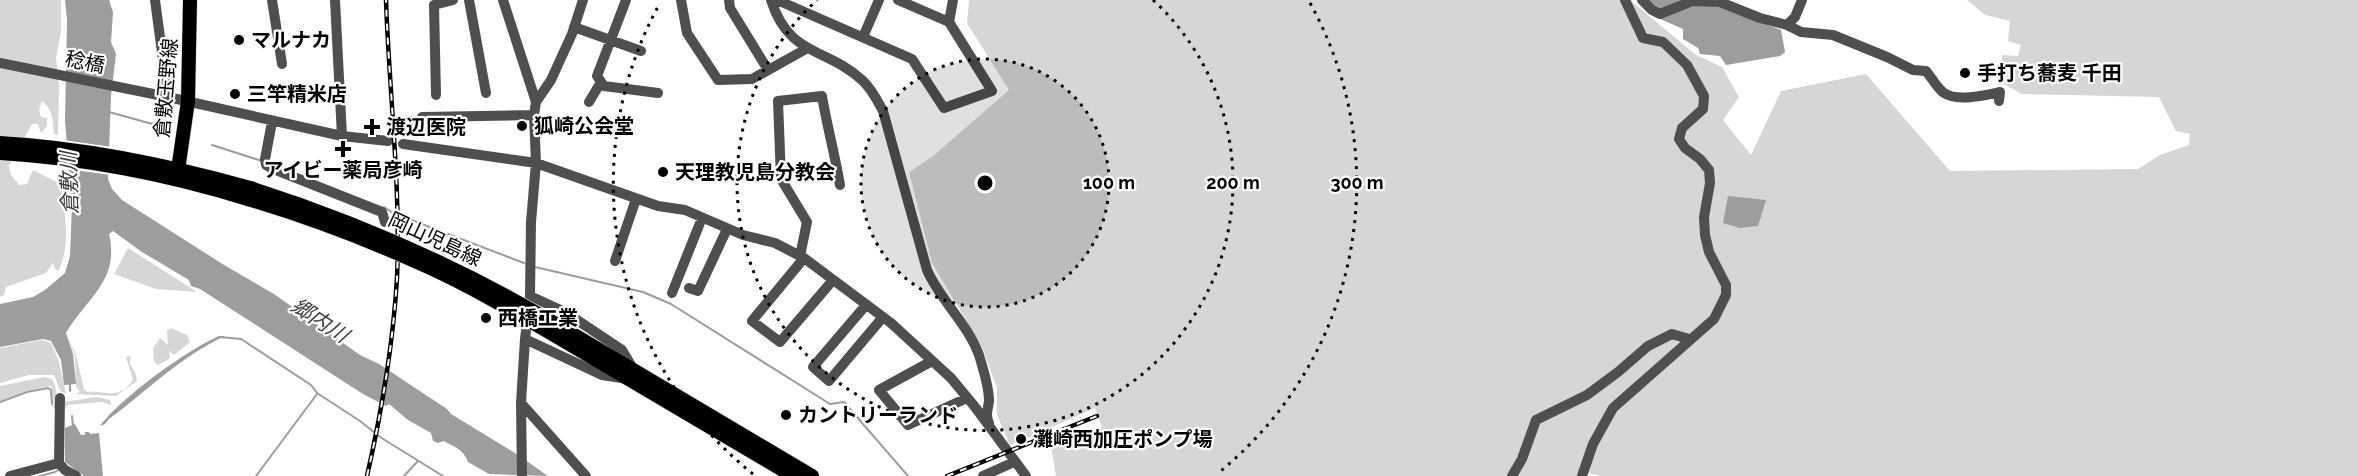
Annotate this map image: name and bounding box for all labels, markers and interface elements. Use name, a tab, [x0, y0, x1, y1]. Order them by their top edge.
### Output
place label: マルナカ	[251, 28, 331, 52]
marker: マルナカ	[232, 33, 246, 47]
street label: 倉敷玉野線	[150, 37, 182, 139]
street label: 稔橋	[63, 46, 107, 78]
place label: 手打ち蕎麦 千田	[1977, 61, 2122, 85]
marker: 手打ち蕎麦 千田	[1958, 66, 1972, 80]
place label: 三竿精米店	[247, 82, 347, 106]
marker: 三竿精米店	[228, 87, 242, 101]
place label: 狐崎公会堂	[534, 114, 634, 138]
place label: 渡辺医院	[386, 115, 466, 139]
marker: 渡辺医院	[363, 118, 381, 136]
marker: 狐崎公会堂	[515, 119, 529, 133]
marker: アイビー薬局彦崎	[336, 142, 350, 156]
water label: 倉敷川	[55, 149, 83, 215]
place label: アイビー薬局彦崎	[264, 158, 423, 182]
place label: 天理教児島分教会	[675, 160, 835, 184]
marker: 天理教児島分教会	[656, 165, 670, 179]
text: 100 m	[1083, 172, 1135, 193]
text: 200 m	[1206, 172, 1260, 193]
text: 300 m	[1330, 172, 1384, 193]
centre of rings	[975, 173, 995, 193]
street label: 岡山児島線	[385, 207, 485, 271]
water label: 郷内川	[287, 292, 355, 349]
place label: 西橋工業	[498, 306, 578, 330]
marker: 西橋工業	[479, 311, 493, 325]
place label: カントリーランド	[798, 403, 958, 427]
marker: カントリーランド	[779, 408, 793, 422]
place label: 灘崎西加圧ポンプ場	[1033, 427, 1212, 451]
marker: 灘崎西加圧ポンプ場	[1014, 432, 1028, 446]

